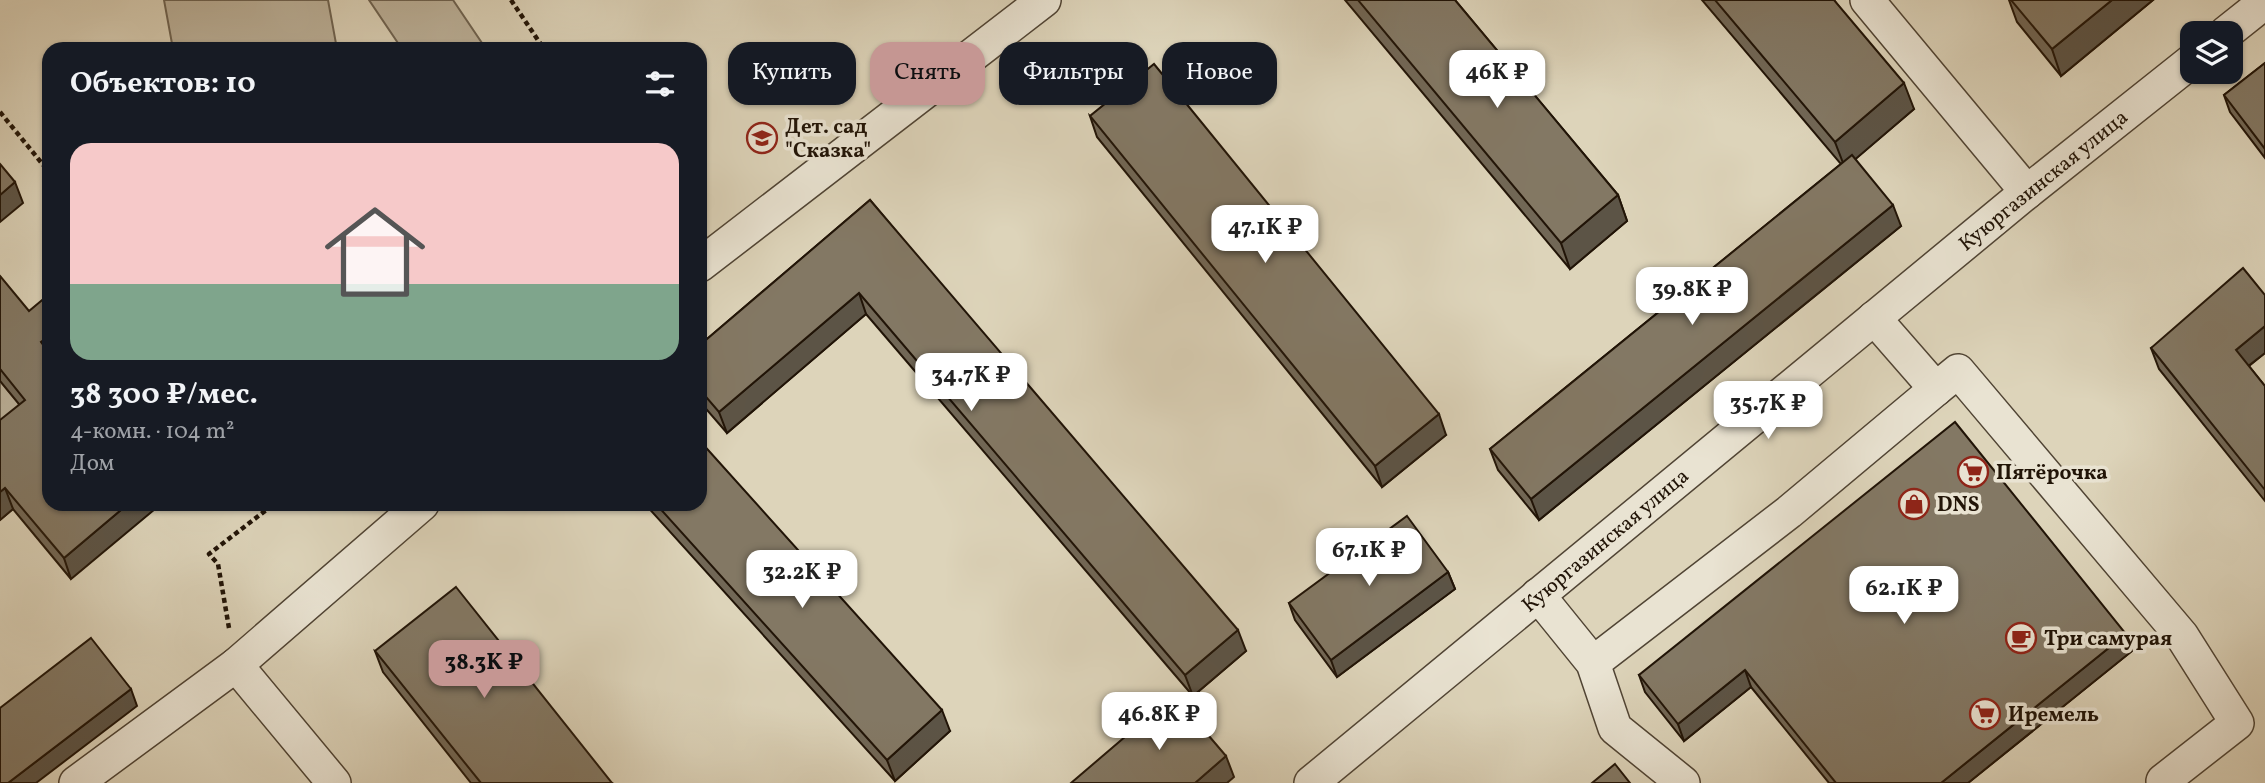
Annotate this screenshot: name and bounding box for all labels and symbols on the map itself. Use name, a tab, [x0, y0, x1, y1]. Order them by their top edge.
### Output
pin: 46K ₽	[1448, 50, 1546, 110]
street label: Куюргазинская улица	[1953, 104, 2135, 259]
place label: Дет. сад "Сказка"	[785, 113, 871, 166]
school or university icon: Дет. сад "Сказка"	[745, 121, 779, 155]
pin: 47.1K ₽	[1200, 205, 1330, 265]
pin: 39.8K ₽	[1627, 268, 1757, 327]
pin: 34.7K ₽	[906, 354, 1036, 413]
pin: 35.7K ₽	[1703, 382, 1833, 441]
supermarket icon: Пятёрочка	[1956, 455, 1990, 489]
place label: Пятёрочка	[1996, 459, 2108, 488]
street label: Куюргазинская улица	[1516, 462, 1696, 620]
shop icon: DNS	[1897, 487, 1931, 521]
place label: DNS	[1937, 491, 1979, 520]
pin: 67.1K ₽	[1304, 528, 1434, 588]
pin: 32.2K ₽	[737, 550, 867, 610]
pin: 62.1K ₽	[1839, 566, 1969, 626]
cafe icon: Три самурая	[2004, 621, 2038, 655]
place label: Три самурая	[2044, 625, 2172, 654]
pin: 38.3K ₽	[419, 640, 549, 700]
pin: 46.8K ₽	[1094, 692, 1224, 752]
supermarket icon: Иремель	[1968, 697, 2002, 731]
place label: Иремель	[2008, 701, 2099, 730]

